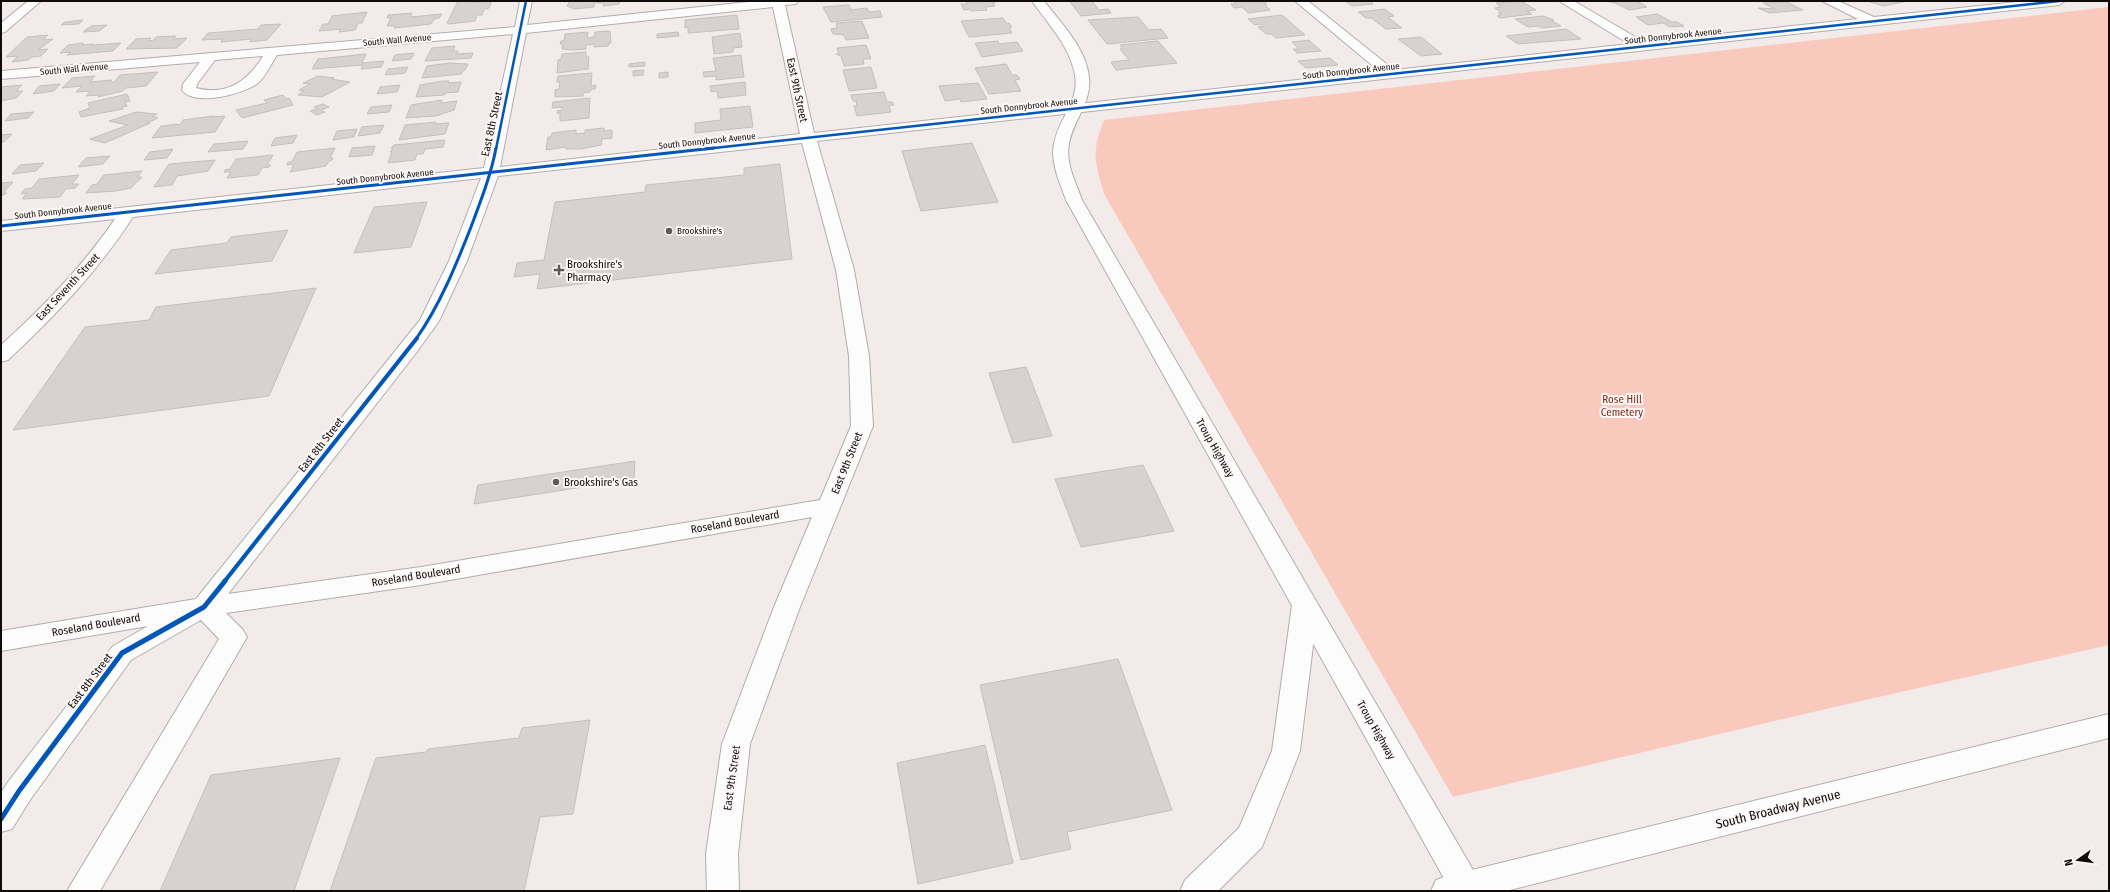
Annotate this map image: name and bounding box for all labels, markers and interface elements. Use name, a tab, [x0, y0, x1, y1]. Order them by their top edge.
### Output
street label: South Donnybrook Avenue	[1624, 26, 1723, 46]
street label: South Wall Avenue	[362, 32, 432, 48]
street label: East 9th Street	[784, 57, 810, 124]
street label: South Wall Avenue	[39, 61, 109, 77]
street label: South Donnybrook Avenue	[1302, 61, 1401, 81]
street label: East 8th Street	[479, 90, 505, 158]
street label: South Donnybrook Avenue	[980, 96, 1079, 116]
street label: South Donnybrook Avenue	[658, 131, 757, 151]
street label: South Donnybrook Avenue	[336, 167, 435, 187]
street label: South Donnybrook Avenue	[14, 201, 113, 221]
marker: Brookshire's	[664, 226, 674, 236]
place label: Brookshire's	[677, 226, 722, 236]
street label: East Seventh Street	[34, 250, 103, 323]
place label: Brookshire's Pharmacy	[567, 258, 622, 284]
marker: Brookshire's Pharmacy	[554, 265, 564, 275]
park label: Rose Hill Cemetery	[1601, 393, 1643, 419]
street label: East 8th Street	[296, 415, 347, 475]
street label: Troup Highway	[1193, 416, 1237, 480]
street label: East 9th Street	[829, 430, 865, 496]
place label: Brookshire's Gas	[564, 476, 638, 489]
marker: Brookshire's Gas	[551, 477, 561, 487]
street label: Roseland Boulevard	[690, 508, 780, 536]
street label: Roseland Boulevard	[371, 563, 461, 589]
street label: Roseland Boulevard	[51, 611, 141, 639]
street label: East 8th Street	[65, 651, 115, 711]
street label: Troup Highway	[1354, 698, 1398, 762]
street label: East 9th Street	[721, 744, 743, 811]
street label: South Broadway Avenue	[1714, 786, 1842, 832]
north arrow	[2058, 840, 2098, 880]
text: N	[2062, 858, 2076, 867]

